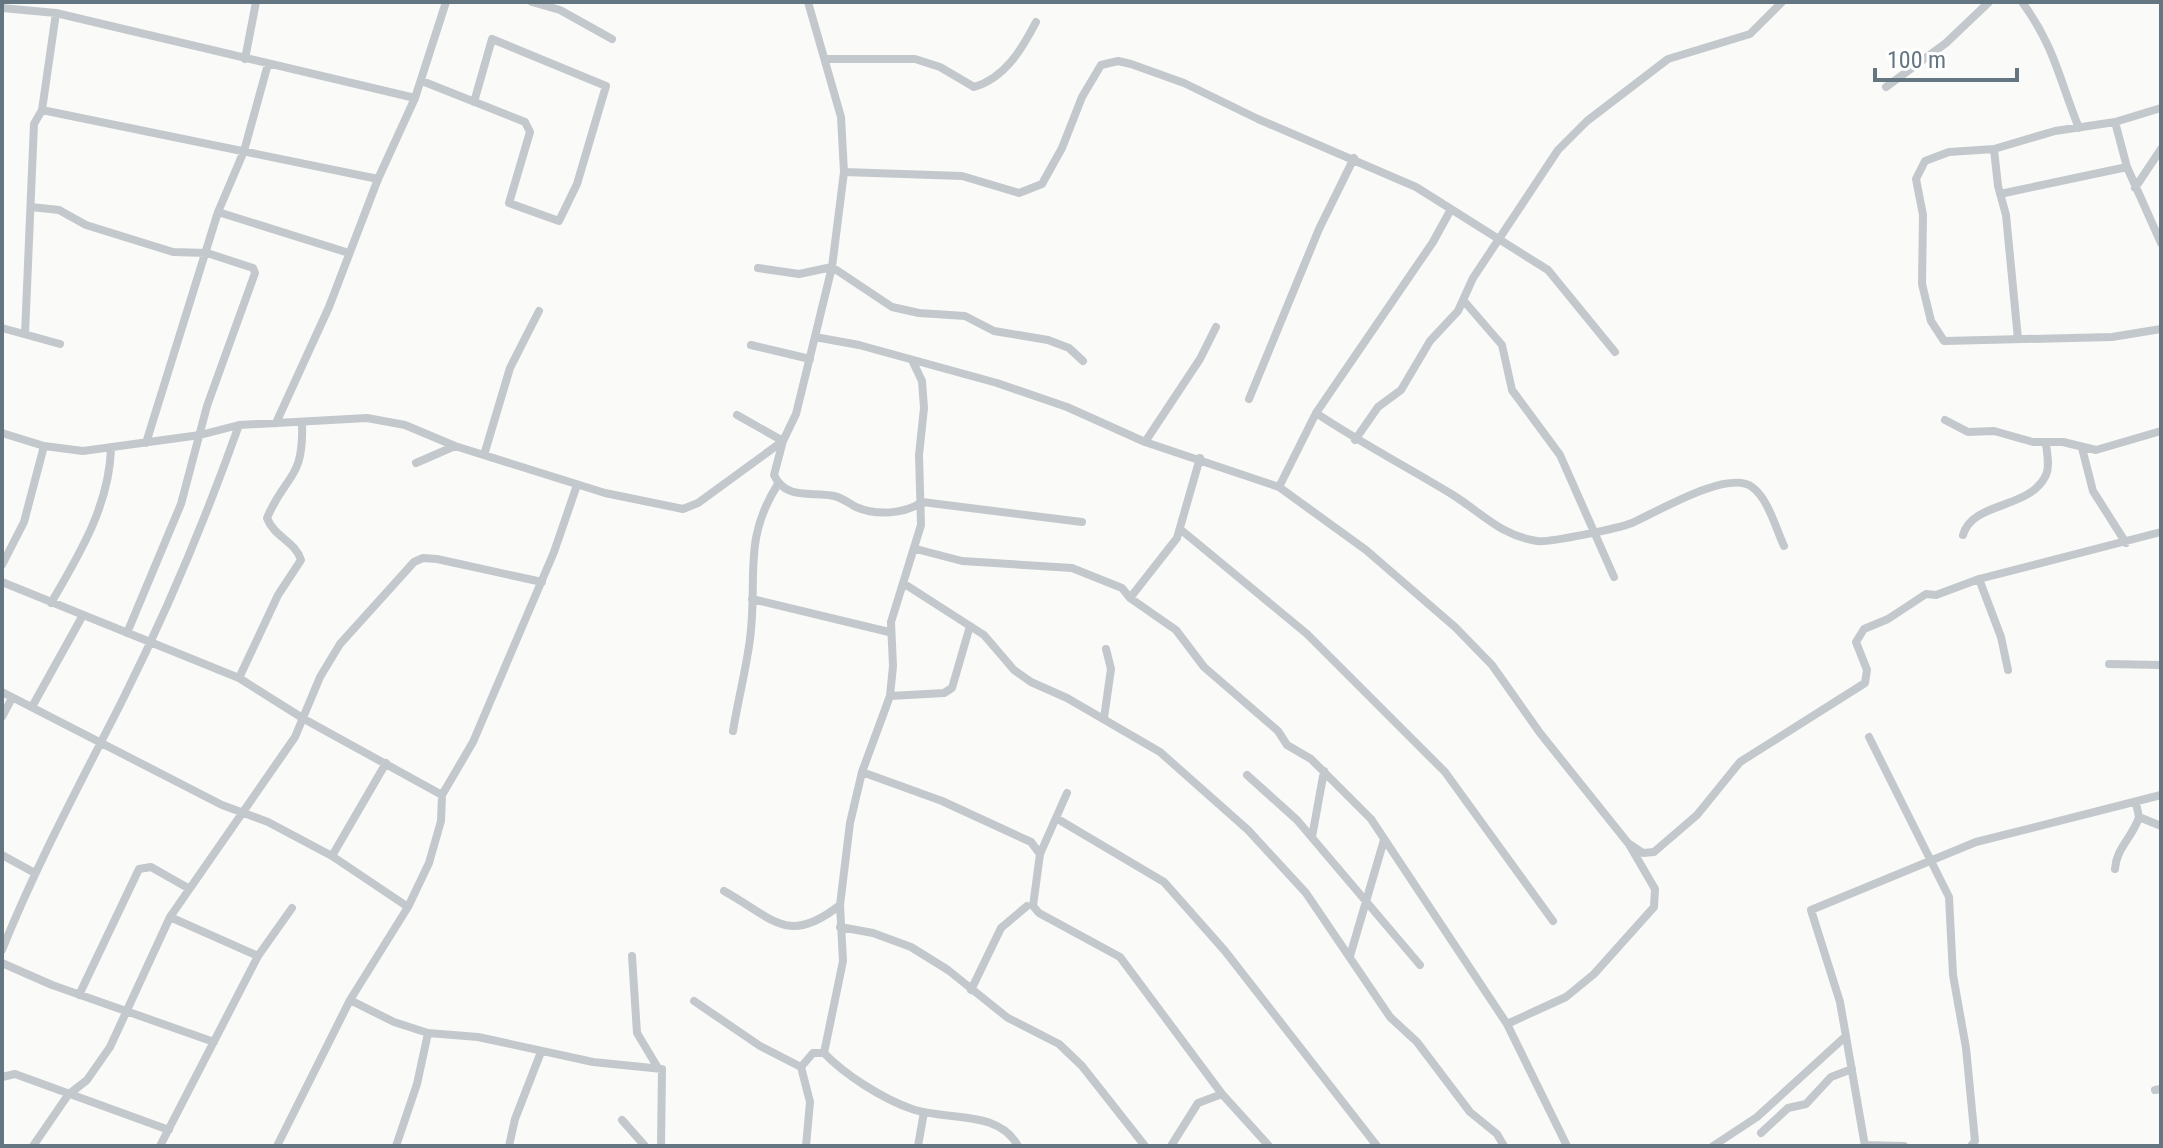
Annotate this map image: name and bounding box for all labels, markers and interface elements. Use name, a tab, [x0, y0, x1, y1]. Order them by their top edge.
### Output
scale bar	[1875, 32, 2017, 82]
text: 100 m	[1887, 46, 1946, 74]

